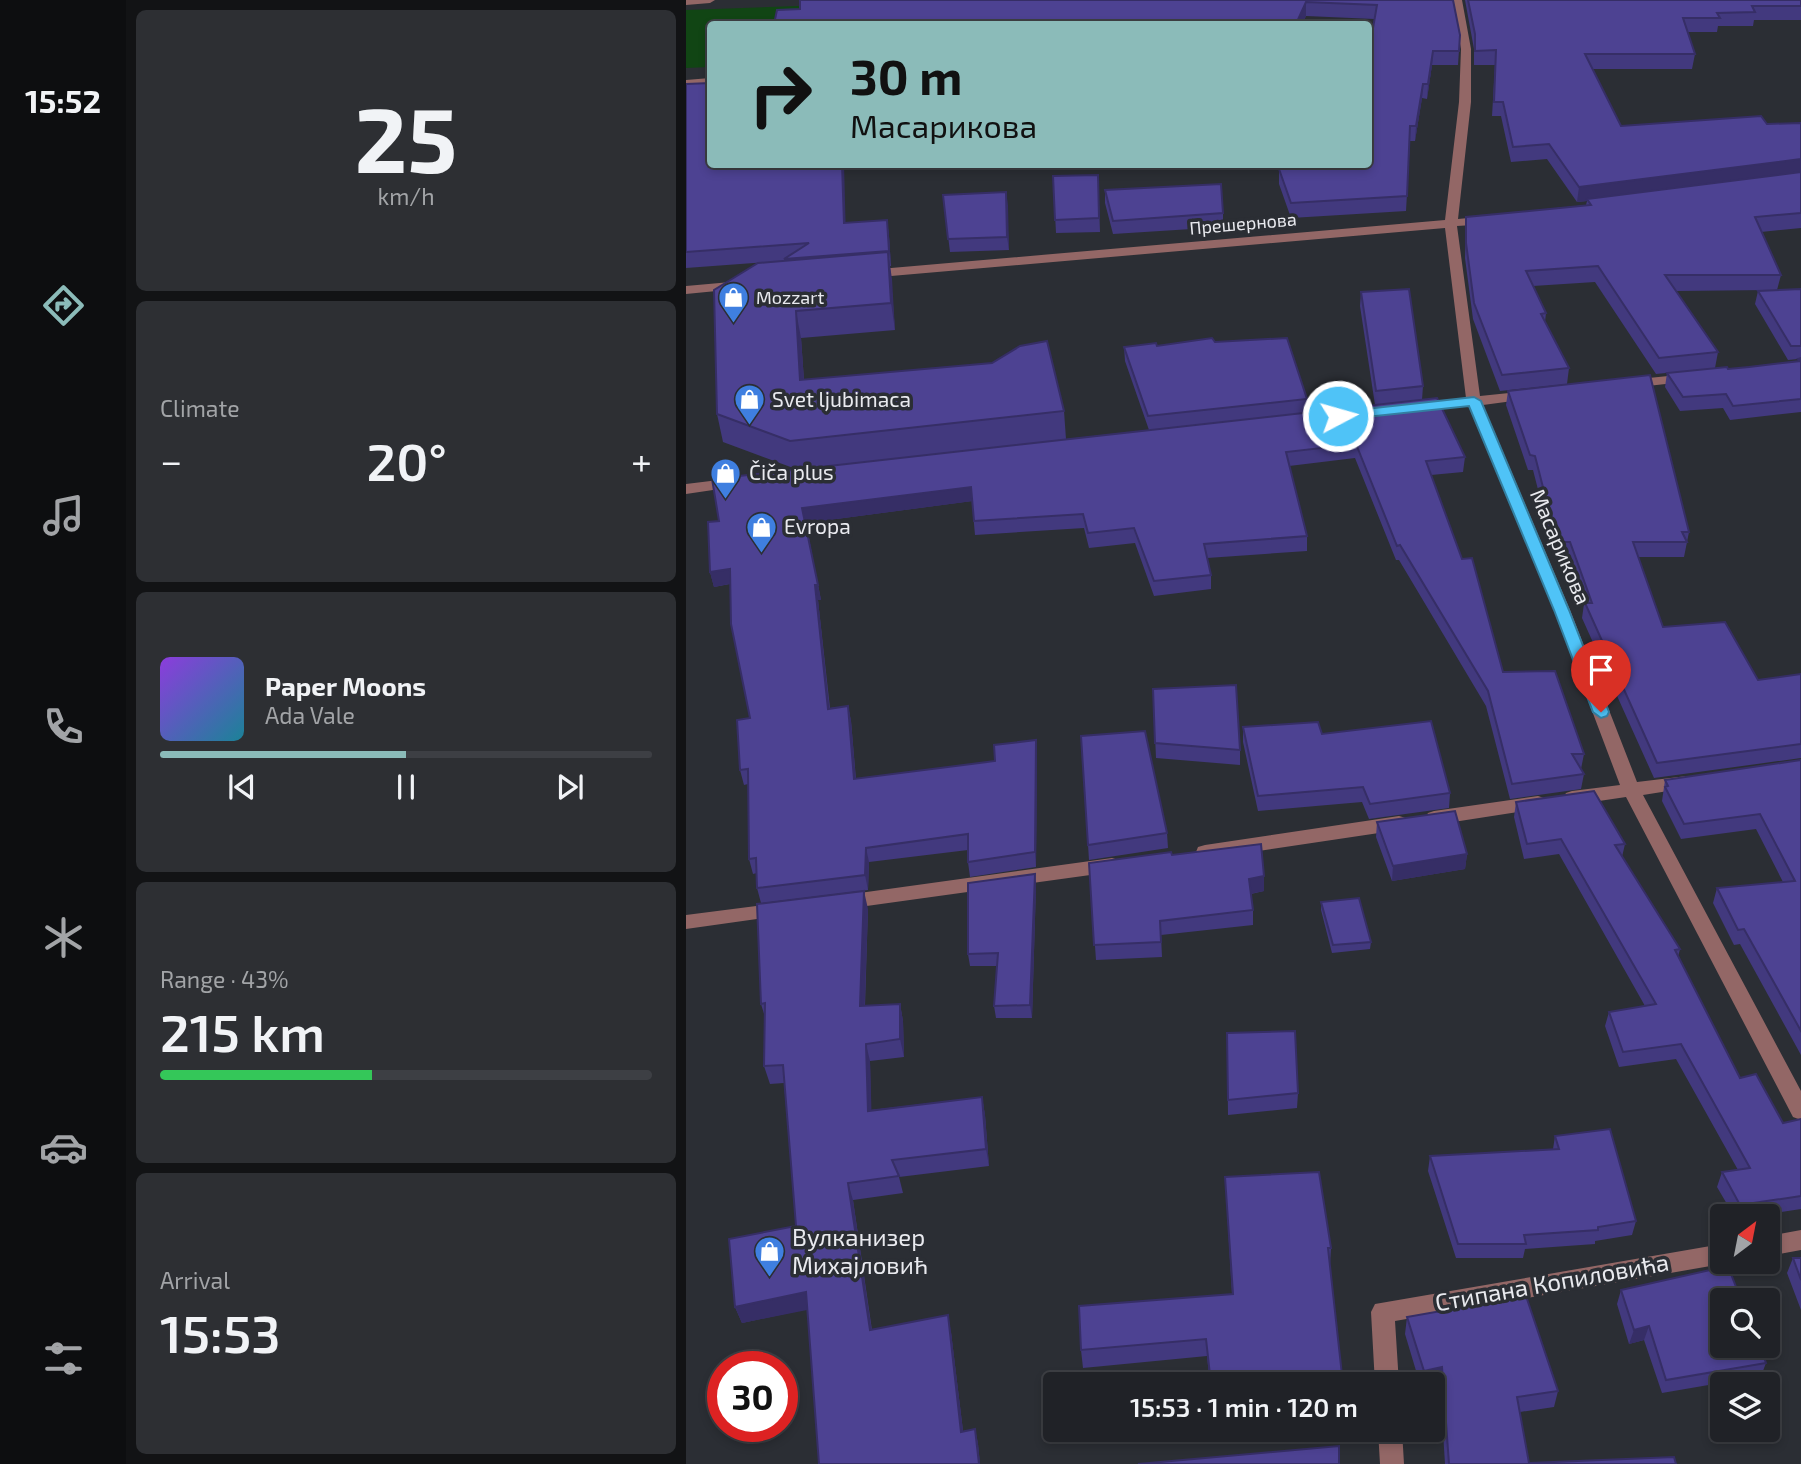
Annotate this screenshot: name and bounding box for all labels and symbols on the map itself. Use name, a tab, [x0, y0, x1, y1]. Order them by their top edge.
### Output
street label: Прешернова	[1188, 207, 1297, 239]
shop icon: Mozzart	[716, 281, 750, 325]
place label: Mozzart	[756, 286, 824, 308]
position arrow	[1301, 379, 1375, 453]
shop icon: Svet ljubimaca	[732, 383, 766, 427]
place label: Svet ljubimaca	[772, 386, 911, 412]
shop icon: Čiča plus	[709, 456, 743, 500]
place label: Čiča plus	[749, 459, 834, 484]
street label: Масарикова	[1526, 485, 1597, 608]
shop icon: Evropa	[744, 510, 778, 554]
place label: Evropa	[784, 513, 851, 538]
pin	[1571, 640, 1631, 712]
north arrow	[1710, 1204, 1780, 1274]
place label: Вулканизер Михајловић	[792, 1222, 928, 1279]
shop icon: Вулканизер Михајловић	[752, 1235, 786, 1279]
street label: Стипана Копиловића	[1433, 1247, 1671, 1316]
speed limit sign: 30	[707, 1351, 798, 1442]

